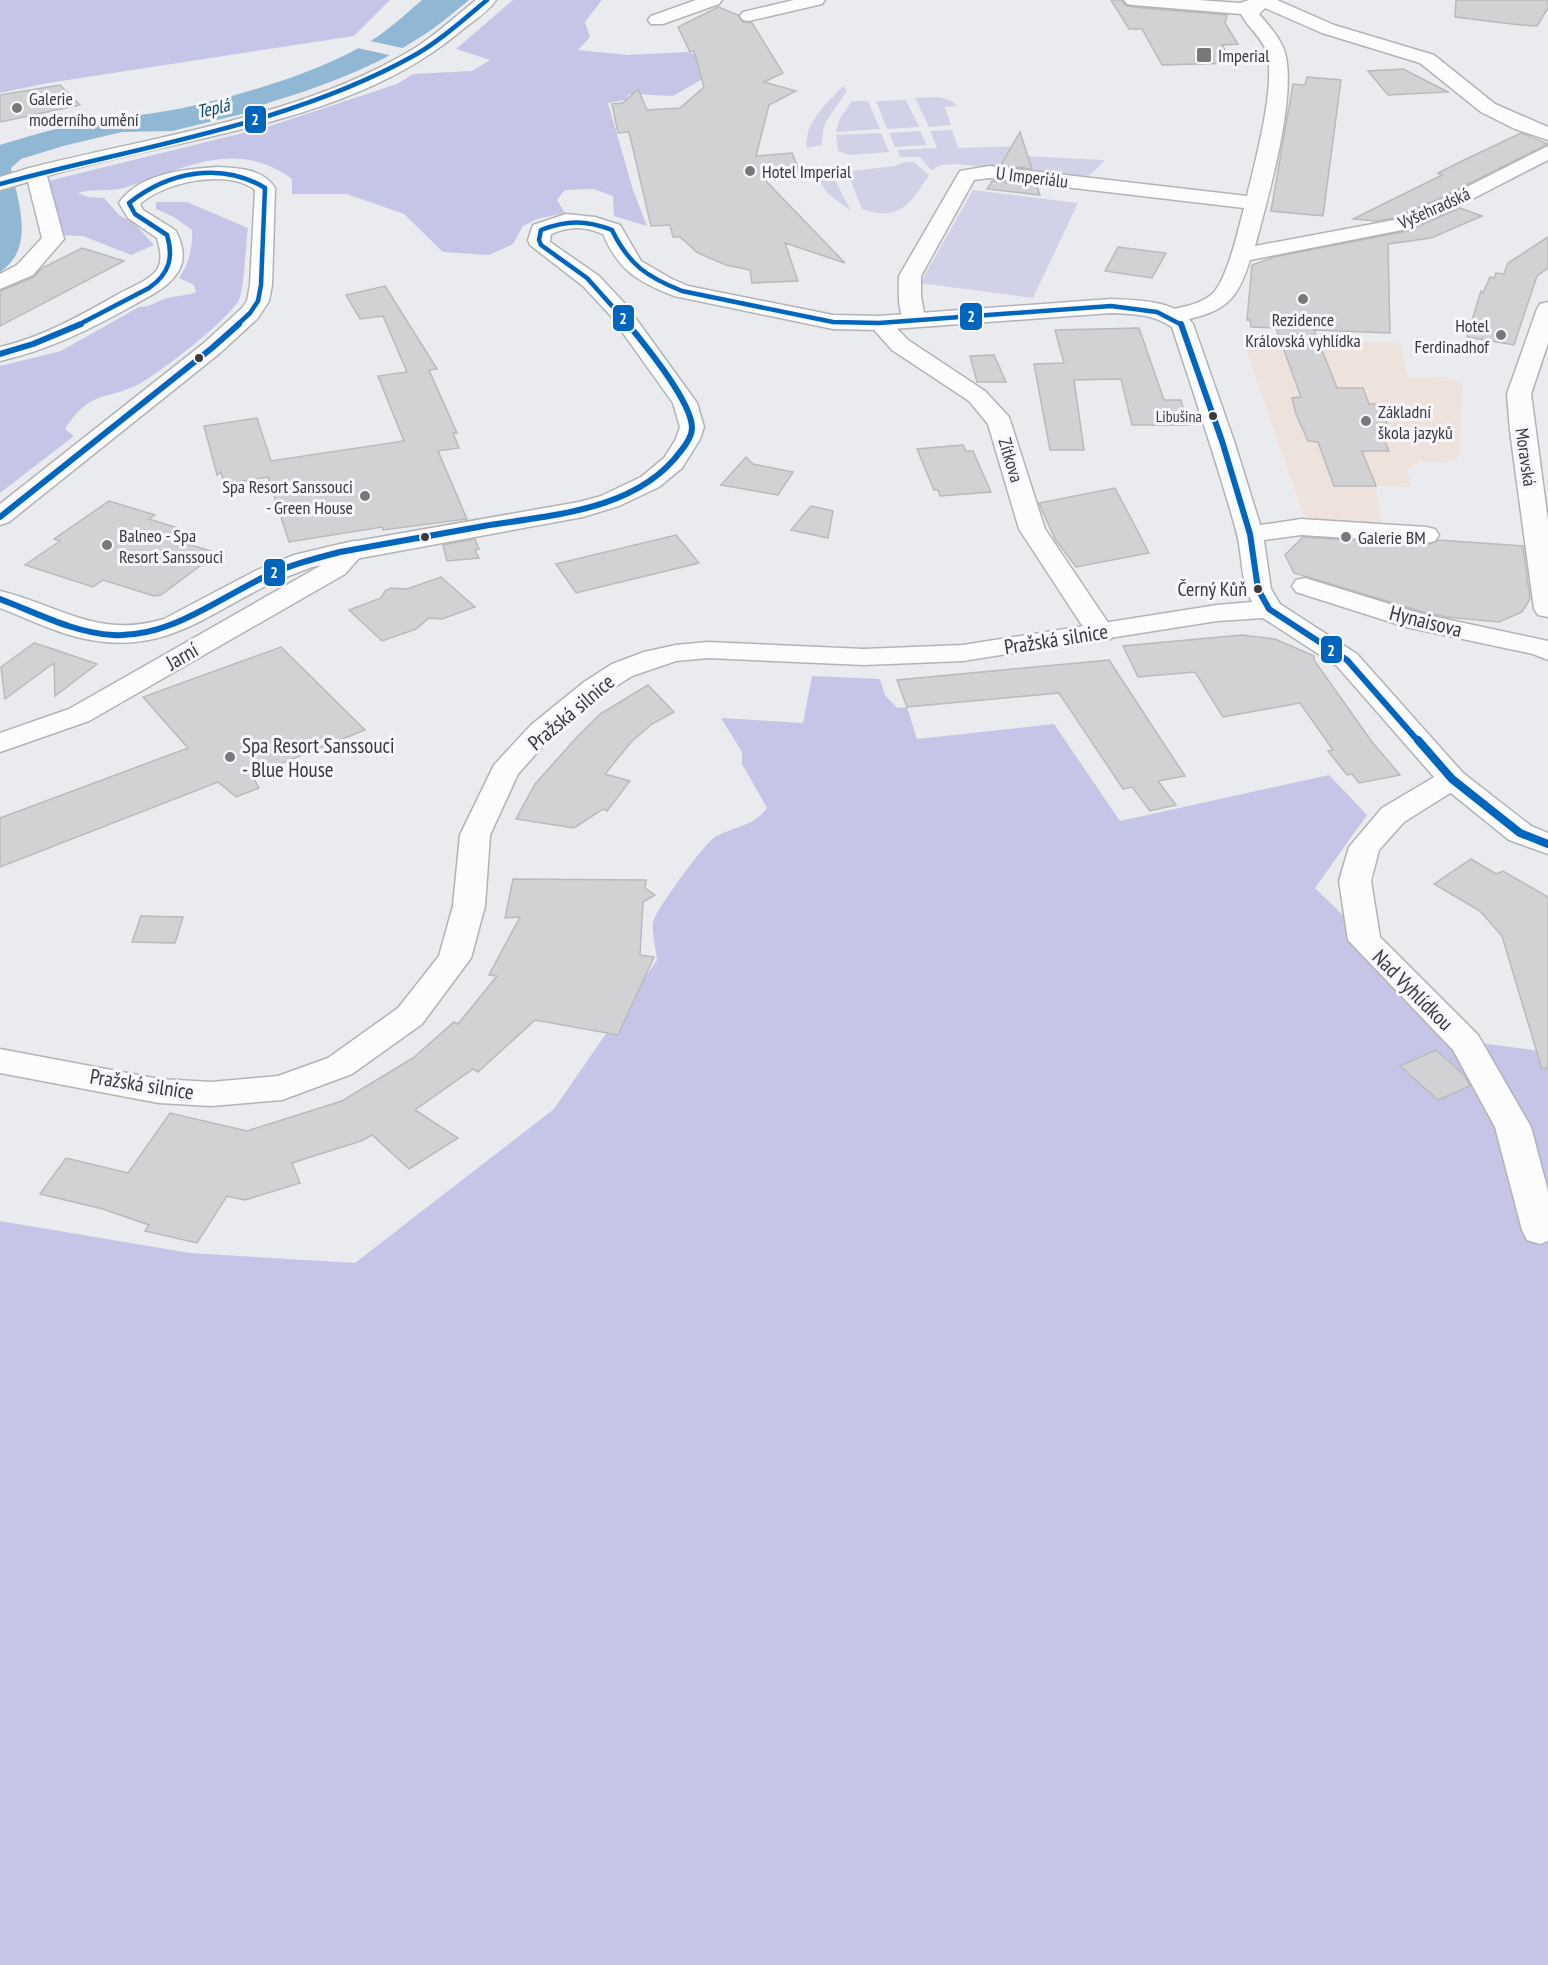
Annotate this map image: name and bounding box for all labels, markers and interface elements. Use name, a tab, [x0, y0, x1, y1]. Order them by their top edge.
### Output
place label: Imperial	[1218, 44, 1270, 67]
marker: Imperial	[1195, 46, 1213, 64]
place label: Galerie moderního umění	[29, 87, 139, 131]
water label: Teplá	[194, 93, 233, 123]
marker: Galerie moderního umění	[10, 101, 24, 115]
line badge: 2	[244, 105, 267, 134]
text: 2	[251, 109, 259, 129]
place label: Hotel Imperial	[762, 160, 852, 183]
street label: U Imperiálu	[995, 161, 1069, 193]
marker: Hotel Imperial	[743, 164, 757, 178]
street label: Vyšehradská	[1393, 182, 1474, 234]
marker: Rezidence Královská vyhlídka	[1296, 292, 1310, 306]
line badge: 2	[959, 302, 983, 331]
line badge: 2	[612, 304, 635, 332]
text: 2	[967, 306, 975, 326]
text: 2	[619, 308, 627, 328]
place label: Rezidence Královská vyhlídka	[1245, 308, 1361, 352]
place label: Hotel Ferdinadhof	[1414, 314, 1490, 358]
marker: Hotel Ferdinadhof	[1494, 328, 1508, 342]
unlabelled marker	[193, 352, 205, 364]
place label: Základní škola jazyků	[1378, 400, 1453, 444]
place label: Libušina	[1156, 406, 1202, 426]
marker: Libušina	[1207, 410, 1219, 422]
marker: Základní škola jazyků	[1359, 414, 1373, 428]
street label: Moravská	[1511, 426, 1541, 488]
street label: Zítkova	[993, 435, 1029, 485]
place label: Spa Resort Sanssouci - Green House	[222, 475, 353, 519]
marker: Spa Resort Sanssouci - Green House	[358, 489, 372, 503]
place label: Balneo - Spa Resort Sanssouci	[119, 524, 223, 568]
place label: Galerie BM	[1358, 526, 1426, 549]
marker: Galerie BM	[1339, 530, 1353, 544]
unlabelled marker	[419, 531, 431, 543]
marker: Balneo - Spa Resort Sanssouci	[100, 538, 114, 552]
line badge: 2	[263, 558, 286, 587]
text: 2	[270, 562, 278, 582]
place label: Černý Kůň	[1177, 576, 1247, 602]
marker: Černý Kůň	[1252, 583, 1264, 595]
street label: Hynaisova	[1387, 599, 1465, 643]
street label: Pražská silnice	[1002, 617, 1110, 661]
line badge: 2	[1320, 635, 1343, 664]
street label: Jarní	[160, 636, 203, 676]
text: 2	[1327, 640, 1335, 660]
street label: Pražská silnice	[522, 668, 620, 756]
place label: Spa Resort Sanssouci - Blue House	[242, 732, 395, 783]
marker: Spa Resort Sanssouci - Blue House	[223, 750, 237, 764]
street label: Nad Vyhlídkou	[1367, 944, 1459, 1036]
street label: Pražská silnice	[88, 1062, 196, 1106]

